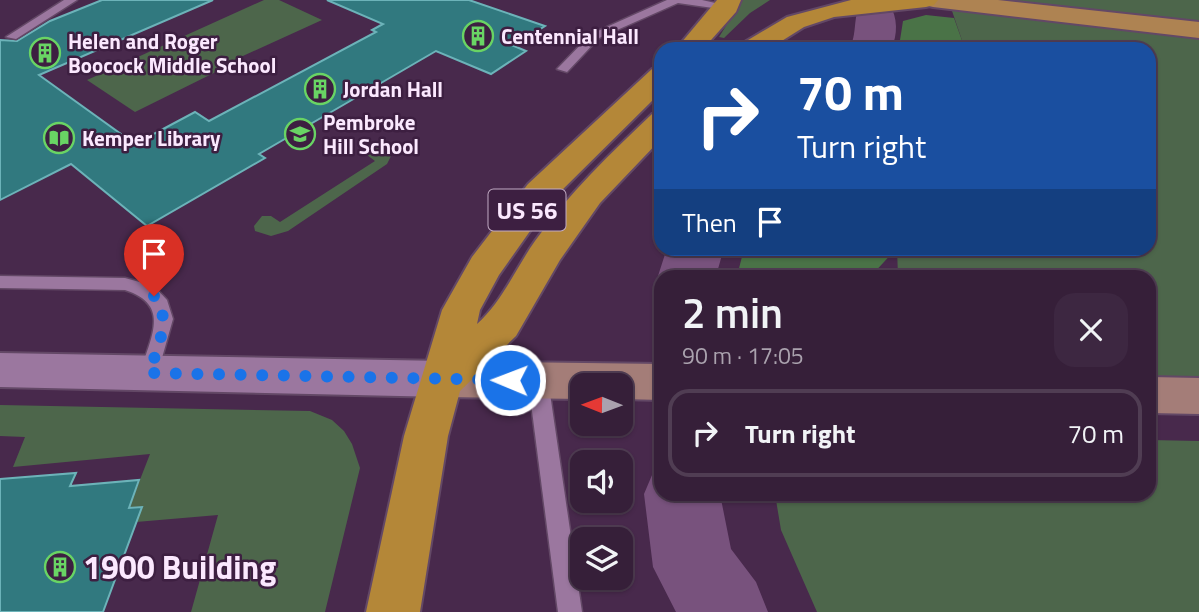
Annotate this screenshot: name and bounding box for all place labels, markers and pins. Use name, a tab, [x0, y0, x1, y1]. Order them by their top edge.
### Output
building icon: Centennial Hall	[461, 19, 495, 53]
place label: Centennial Hall	[501, 20, 639, 52]
place label: Helen and Roger Boocock Middle School	[68, 25, 276, 81]
building icon: Helen and Roger Boocock Middle School	[28, 36, 62, 70]
building icon: Jordan Hall	[303, 72, 337, 106]
place label: Jordan Hall	[343, 73, 443, 105]
place label: Pembroke Hill School	[323, 106, 419, 162]
school or university icon: Pembroke Hill School	[283, 117, 317, 151]
library icon: Kemper Library	[42, 121, 76, 155]
place label: Kemper Library	[82, 122, 221, 154]
pin	[124, 224, 184, 296]
place label: 1900 Building	[83, 543, 276, 591]
building icon: 1900 Building	[43, 550, 77, 584]

